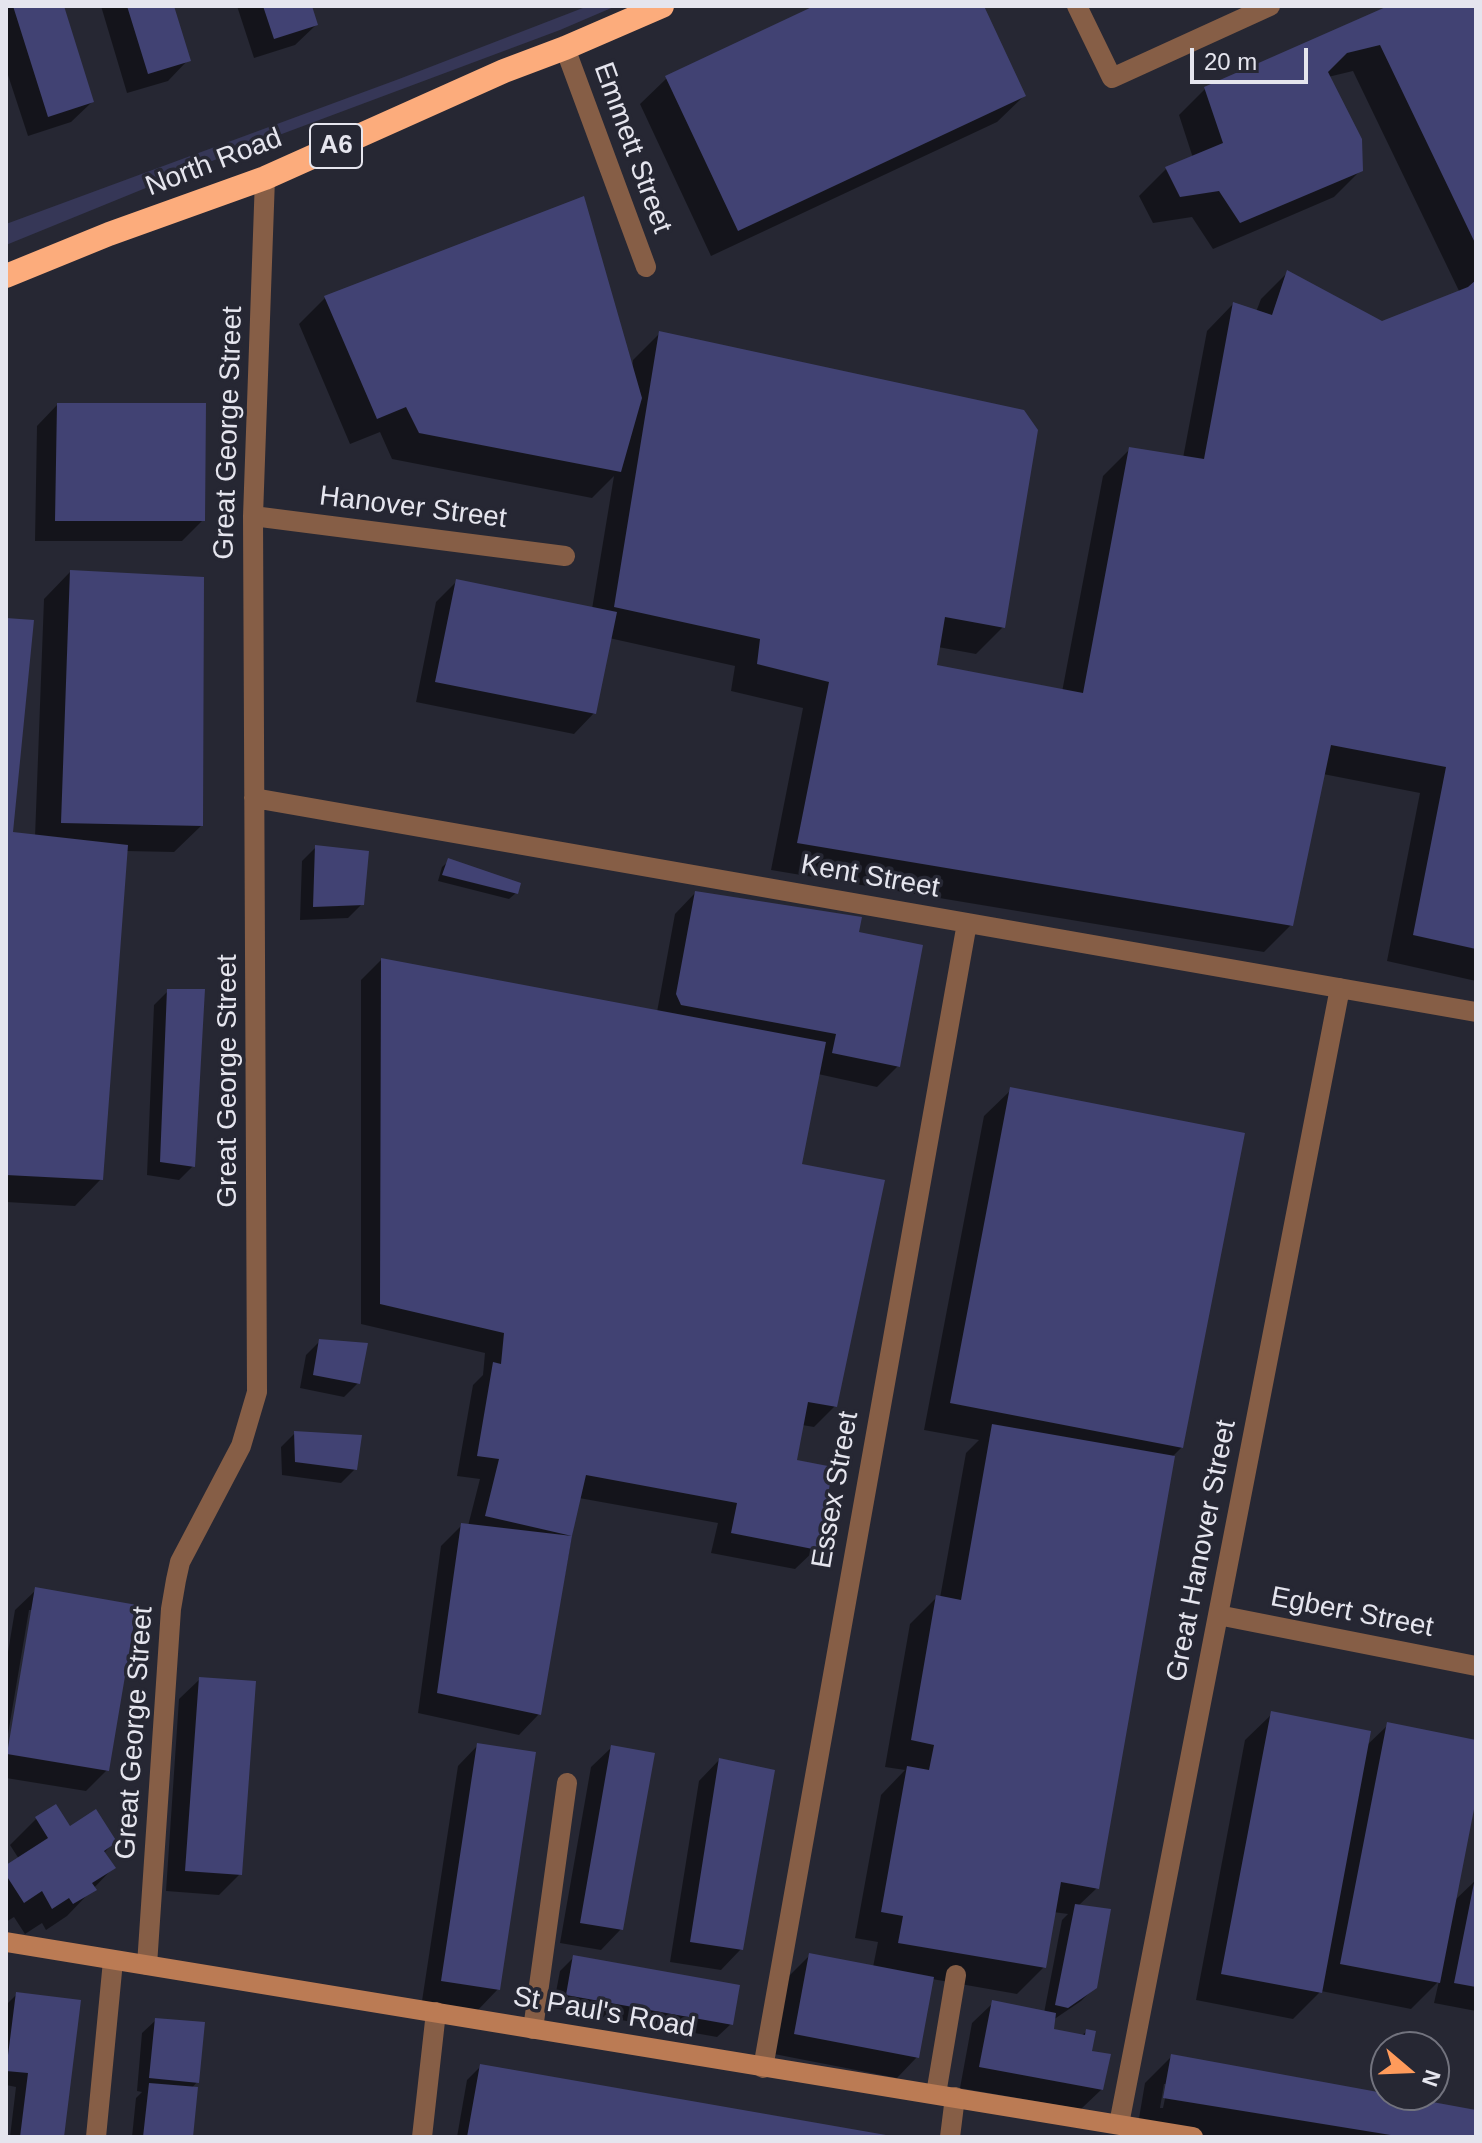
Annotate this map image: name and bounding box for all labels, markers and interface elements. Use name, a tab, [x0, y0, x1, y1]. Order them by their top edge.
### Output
scale bar	[1194, 32, 1312, 82]
text: 20 m	[1204, 48, 1257, 75]
street label: Emmett Street	[586, 58, 678, 238]
street label: North Road	[141, 122, 287, 204]
road number: A6	[310, 124, 362, 168]
street label: Great George Street	[208, 306, 250, 560]
street label: Hanover Street	[317, 480, 509, 536]
street label: Kent Street	[798, 848, 942, 906]
street label: Great George Street	[211, 954, 245, 1208]
street label: Essex Street	[806, 1409, 866, 1571]
street label: Great Hanover Street	[1160, 1417, 1244, 1685]
street label: Egbert Street	[1268, 1581, 1436, 1645]
street label: Great George Street	[109, 1605, 161, 1861]
street label: St Paul's Road	[510, 1980, 698, 2046]
north arrow	[1370, 2031, 1450, 2111]
text: N	[1417, 2067, 1446, 2090]

